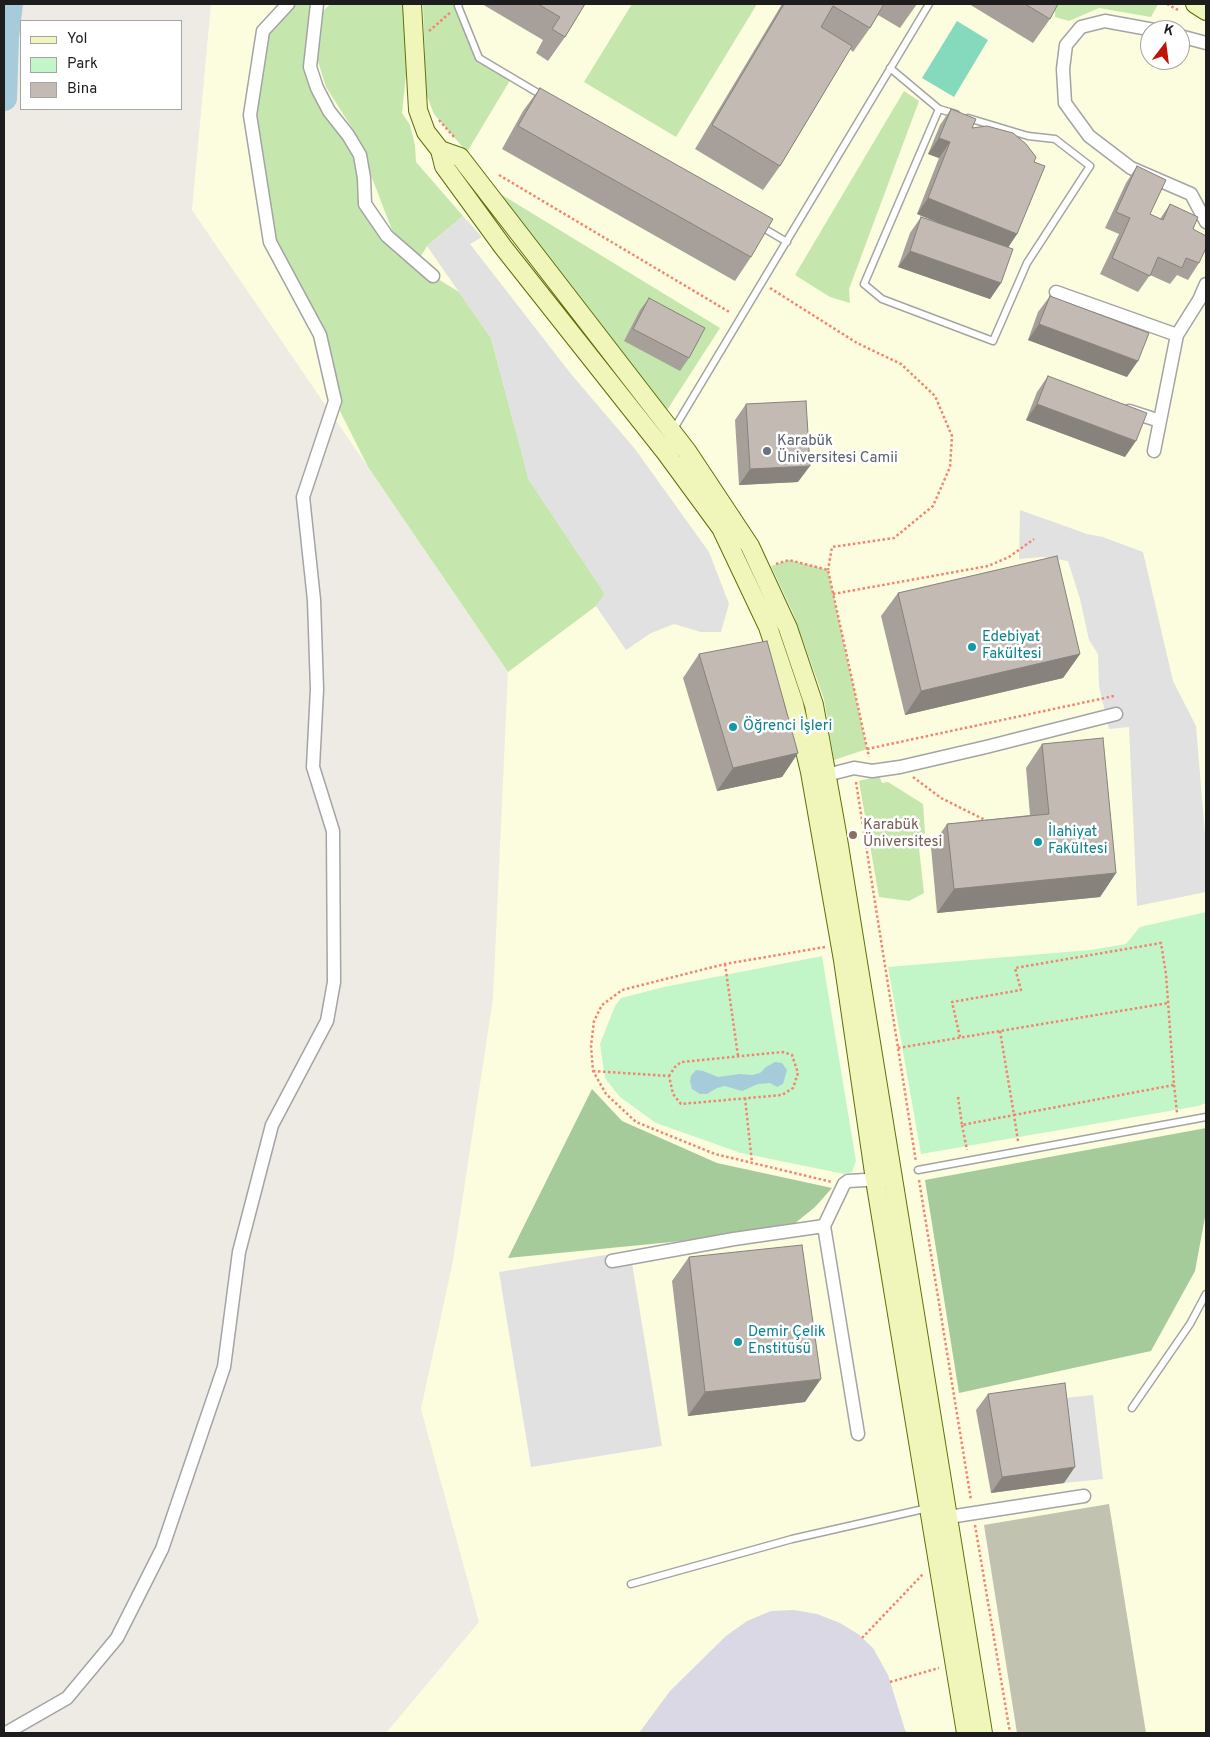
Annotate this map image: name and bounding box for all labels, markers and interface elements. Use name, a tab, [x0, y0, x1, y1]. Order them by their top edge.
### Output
legend	[20, 20, 182, 110]
north arrow	[1140, 20, 1190, 70]
text: K	[1162, 21, 1176, 40]
text: Yol	[67, 30, 88, 49]
text: Park	[67, 55, 98, 74]
text: Bina	[67, 80, 97, 99]
place label: Karabük Üniversitesi Camii	[777, 433, 898, 468]
marker: Karabük Üniversitesi Camii	[761, 445, 773, 457]
place label: Edebiyat Fakültesi	[982, 629, 1042, 664]
marker: Edebiyat Fakültesi	[966, 641, 978, 653]
place label: Öğrenci İşleri	[743, 718, 832, 736]
marker: Öğrenci İşleri	[727, 721, 739, 733]
place label: Karabük Üniversitesi	[863, 817, 942, 852]
place label: İlahiyat Fakültesi	[1048, 824, 1108, 859]
marker: Karabük Üniversitesi	[847, 829, 859, 841]
marker: İlahiyat Fakültesi	[1032, 836, 1044, 848]
place label: Demir Çelik Enstitüsü	[748, 1324, 826, 1359]
marker: Demir Çelik Enstitüsü	[732, 1336, 744, 1348]

